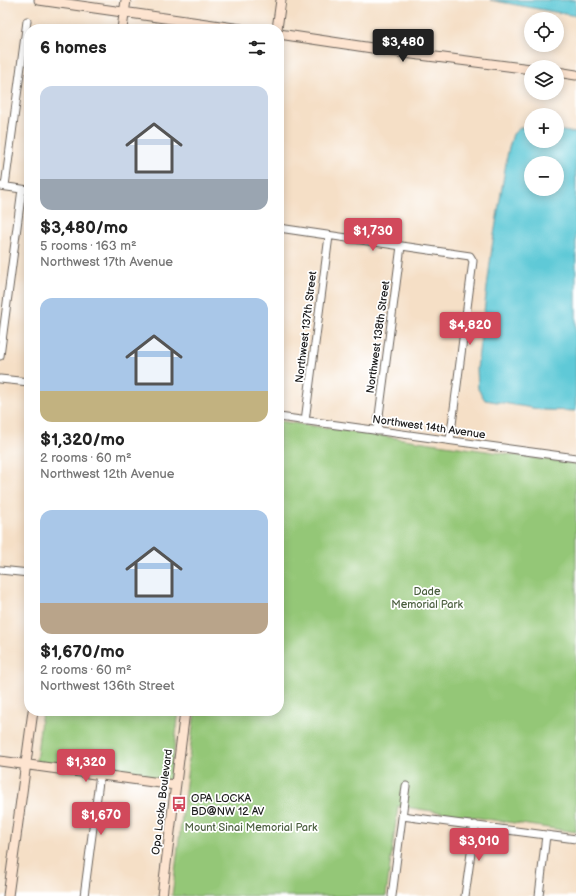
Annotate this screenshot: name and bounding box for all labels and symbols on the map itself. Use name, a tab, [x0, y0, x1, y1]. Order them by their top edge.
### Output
pin: $3,480	[370, 29, 436, 63]
pin: $1,730	[340, 218, 406, 252]
street label: Northwest 137th Street	[293, 270, 319, 384]
street label: Northwest 138th Street	[364, 279, 392, 394]
pin: $4,820	[437, 312, 503, 346]
street label: Northwest 14th Avenue	[372, 413, 487, 441]
park label: Dade Memorial Park	[391, 585, 463, 611]
street label: Opa Locka Boulevard	[149, 748, 175, 856]
pin: $1,320	[53, 749, 119, 783]
place label: OPA LOCKA BD@NW 12 AV	[191, 792, 265, 818]
bus stop icon: OPA LOCKA BD@NW 12 AV	[170, 795, 188, 813]
pin: $1,670	[68, 802, 134, 836]
park label: Mount Sinai Memorial Park	[185, 821, 318, 834]
pin: $3,010	[446, 828, 512, 862]

